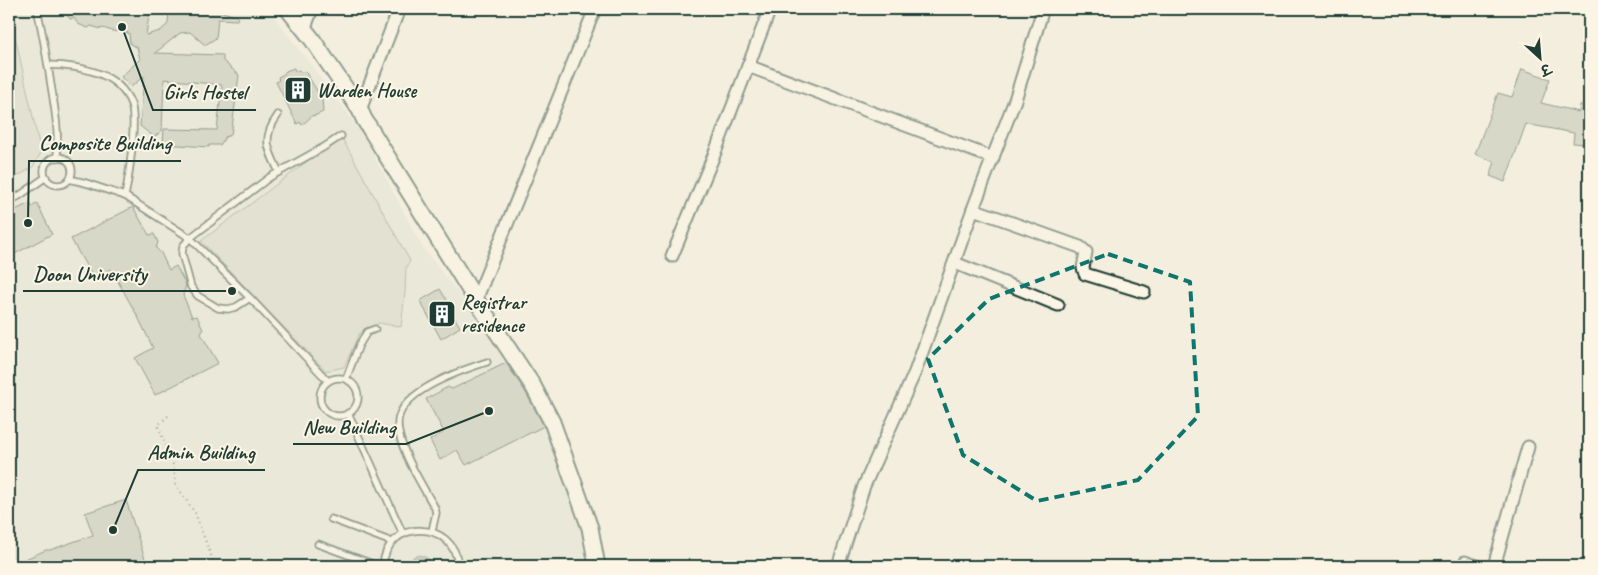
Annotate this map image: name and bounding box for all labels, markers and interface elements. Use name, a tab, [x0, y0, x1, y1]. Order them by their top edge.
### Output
north arrow	[1516, 32, 1566, 82]
text: उ	[1536, 59, 1555, 80]
callout: Girls Hostel	[153, 74, 256, 110]
building icon: Warden House	[283, 75, 313, 105]
place label: Warden House	[317, 78, 417, 103]
text: Girls Hostel	[163, 79, 251, 105]
callout: Composite Building	[29, 125, 181, 161]
text: Composite Building	[39, 130, 173, 156]
callout: Doon University	[23, 255, 157, 291]
text: Doon University	[33, 261, 149, 287]
place label: Registrar residence	[461, 290, 529, 338]
building icon: Registrar residence	[427, 299, 457, 329]
callout: New Building	[293, 408, 406, 444]
text: New Building	[303, 414, 398, 440]
callout: Admin Building	[138, 434, 265, 470]
text: Admin Building	[147, 439, 256, 465]

